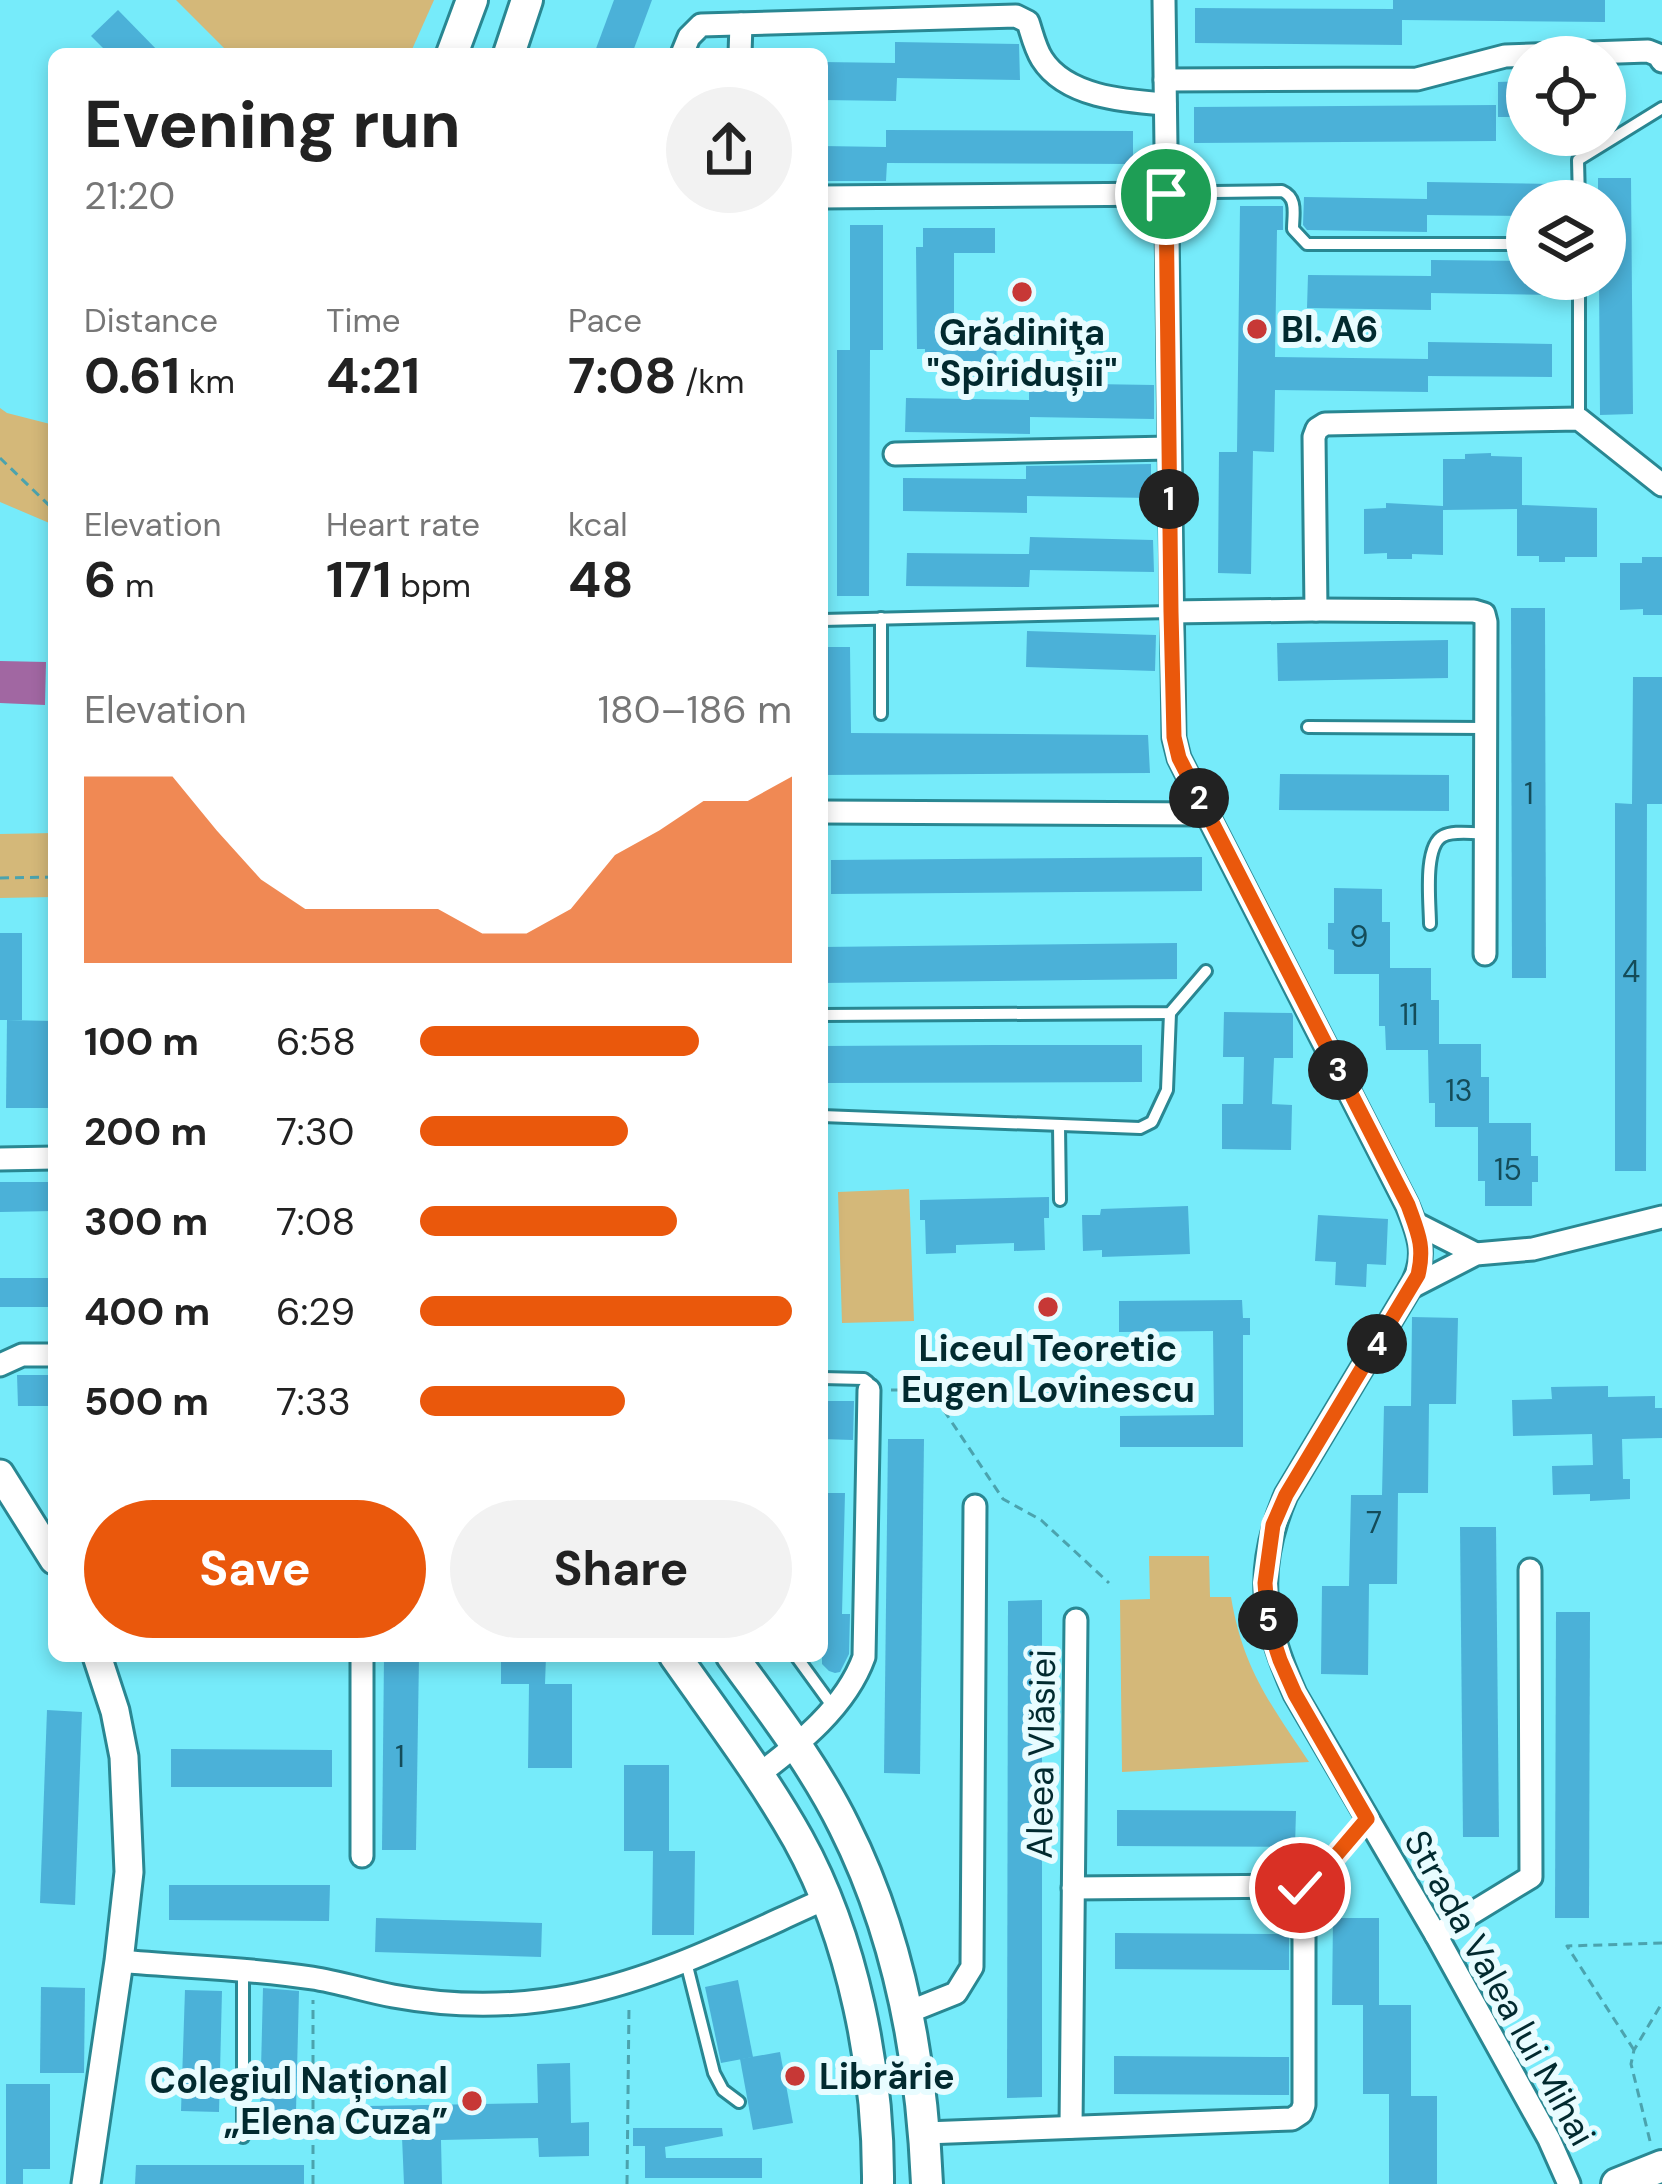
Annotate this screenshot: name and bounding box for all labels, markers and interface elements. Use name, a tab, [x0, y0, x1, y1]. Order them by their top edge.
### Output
map controls	[1506, 36, 1626, 300]
button: locate	[1506, 36, 1626, 156]
text: Evening run	[84, 82, 461, 167]
button: share	[666, 87, 792, 213]
pin	[1115, 143, 1217, 245]
icon: arrive	[1133, 161, 1199, 227]
text: 21:20	[84, 170, 175, 221]
button: layers	[1506, 180, 1626, 300]
marker: Grădiniţa "Spiridușii"	[1009, 279, 1035, 305]
text: Distance	[84, 299, 218, 342]
text: Time	[326, 299, 401, 342]
text: Pace	[568, 299, 642, 342]
place label: Bl. A6	[1281, 306, 1378, 353]
place label: Grădiniţa "Spiridușii"	[927, 309, 1117, 397]
marker: Bl. A6	[1244, 316, 1270, 342]
text: 0.61	[84, 342, 180, 409]
text: 4:21	[326, 342, 420, 409]
text: 7:08	[568, 342, 677, 409]
text: km	[180, 360, 235, 403]
text: /km	[677, 360, 744, 403]
pin: 1	[1139, 469, 1199, 529]
text: 1	[1163, 477, 1175, 520]
text: Elevation	[84, 503, 222, 546]
text: Heart rate	[326, 503, 480, 546]
text: kcal	[568, 503, 628, 546]
text: 6	[84, 546, 116, 613]
text: 171	[326, 546, 392, 613]
text: 48	[568, 546, 633, 613]
text: m	[116, 564, 155, 607]
text: bpm	[392, 564, 471, 607]
text: Elevation	[84, 684, 247, 735]
text: 180–186 m	[598, 684, 792, 735]
pin: 2	[1169, 768, 1229, 828]
house number: 1	[1524, 774, 1534, 813]
text: 2	[1189, 776, 1209, 819]
house number: 9	[1350, 917, 1368, 956]
house number: 4	[1622, 952, 1640, 991]
house number: 11	[1400, 995, 1418, 1034]
text: 100 m	[84, 1016, 199, 1067]
text: 6:58	[276, 1016, 356, 1067]
pin: 3	[1308, 1040, 1368, 1100]
text: 3	[1328, 1048, 1348, 1091]
house number: 13	[1445, 1071, 1473, 1110]
text: 200 m	[84, 1106, 207, 1157]
text: 7:30	[276, 1106, 354, 1157]
house number: 15	[1494, 1150, 1522, 1189]
text: 300 m	[84, 1196, 208, 1247]
text: 7:08	[276, 1196, 355, 1247]
text: 400 m	[84, 1286, 210, 1337]
text: 6:29	[276, 1286, 355, 1337]
marker: Liceul Teoretic Eugen Lovinescu	[1035, 1294, 1061, 1320]
pin: 4	[1347, 1314, 1407, 1374]
text: 4	[1366, 1322, 1388, 1365]
place label: Liceul Teoretic Eugen Lovinescu	[901, 1325, 1195, 1413]
text: 500 m	[84, 1376, 209, 1427]
text: 7:33	[276, 1376, 351, 1427]
button: Save	[84, 1500, 426, 1638]
button: Share	[450, 1500, 792, 1638]
house number: 7	[1366, 1503, 1382, 1542]
pin: 5	[1238, 1590, 1298, 1650]
text: 5	[1258, 1598, 1278, 1641]
street label: Aleea Vlăsiei	[1016, 1649, 1066, 1859]
house number: 1	[395, 1737, 405, 1776]
street label: Strada Valea lui Mihai	[1394, 1822, 1606, 2154]
pin	[1249, 1837, 1351, 1939]
icon: check	[1267, 1855, 1333, 1921]
place label: Librărie	[819, 2053, 955, 2100]
place label: Colegiul Național „Elena Cuza”	[150, 2057, 448, 2145]
marker: Librărie	[782, 2063, 808, 2089]
marker: Colegiul Național „Elena Cuza”	[459, 2088, 485, 2114]

